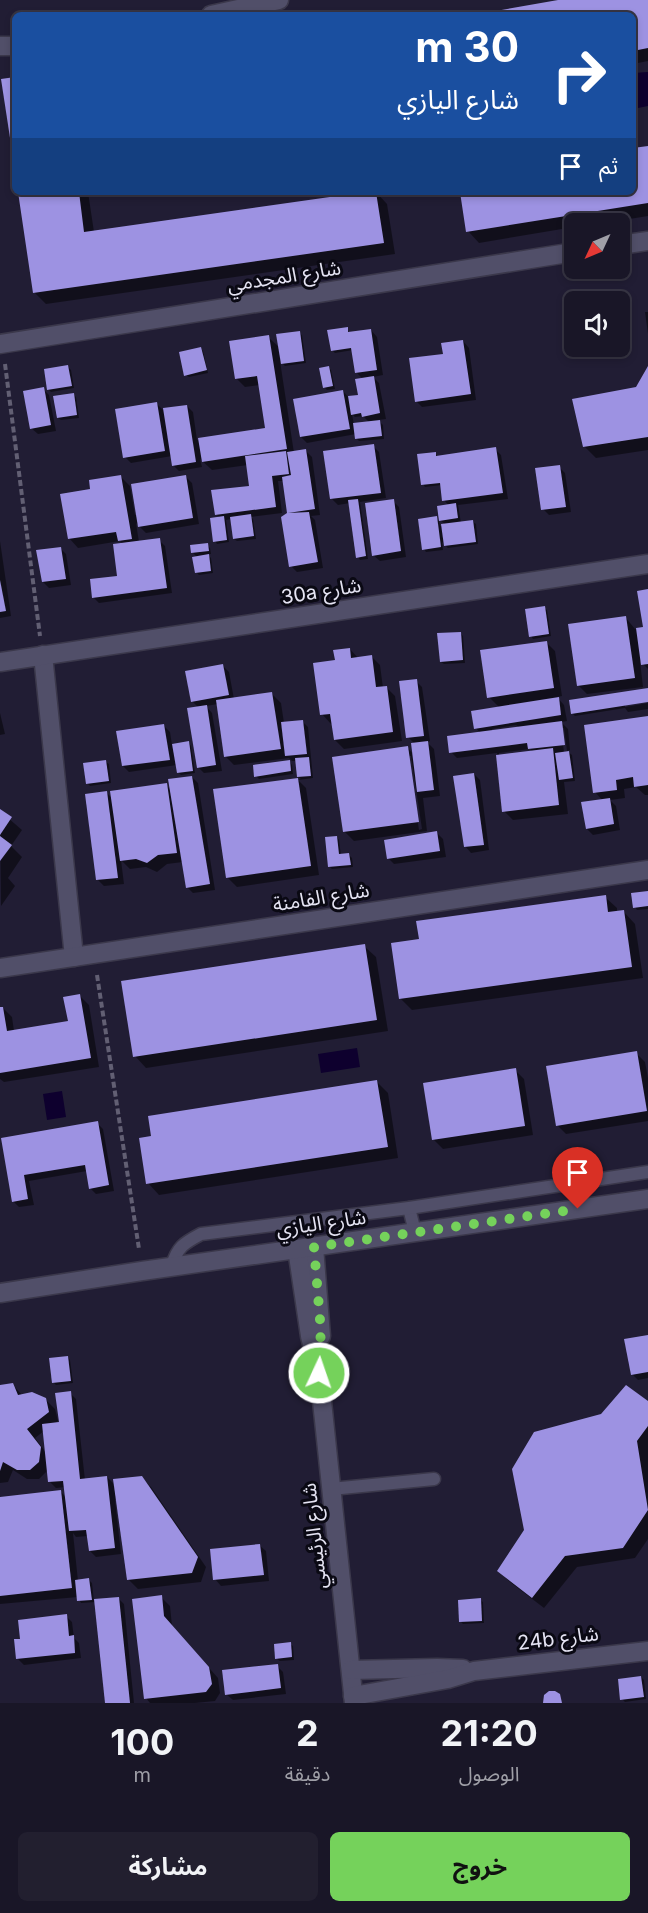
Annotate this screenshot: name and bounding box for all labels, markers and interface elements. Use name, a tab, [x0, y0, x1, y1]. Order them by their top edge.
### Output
text: 30 m	[415, 21, 519, 72]
icon: right	[540, 36, 618, 114]
text: شارع اليازي	[397, 83, 519, 116]
icon: arrive	[554, 150, 587, 183]
text: ثم	[599, 153, 618, 179]
north arrow	[564, 213, 630, 279]
map controls	[564, 213, 630, 357]
street label: شارع المجدمي	[225, 255, 343, 300]
button: sound	[564, 291, 630, 357]
street label: 30a شارع	[279, 573, 363, 612]
street label: شارع الفامنة	[271, 878, 371, 919]
pin	[552, 1147, 603, 1209]
icon: arrive	[561, 1156, 594, 1189]
street label: شارع اليازي	[275, 1205, 368, 1245]
position arrow	[287, 1341, 351, 1405]
street label: شارع الرئيسي	[297, 1481, 335, 1590]
street label: 24b شارع	[516, 1621, 600, 1658]
text: 2	[296, 1711, 319, 1755]
text: 21:20	[441, 1711, 538, 1755]
text: 100	[110, 1720, 174, 1764]
text: دقيقة	[285, 1762, 330, 1786]
text: الوصول	[459, 1762, 520, 1786]
text: m	[134, 1763, 151, 1787]
button: مشاركة	[18, 1832, 318, 1901]
button: خروج	[330, 1832, 630, 1901]

